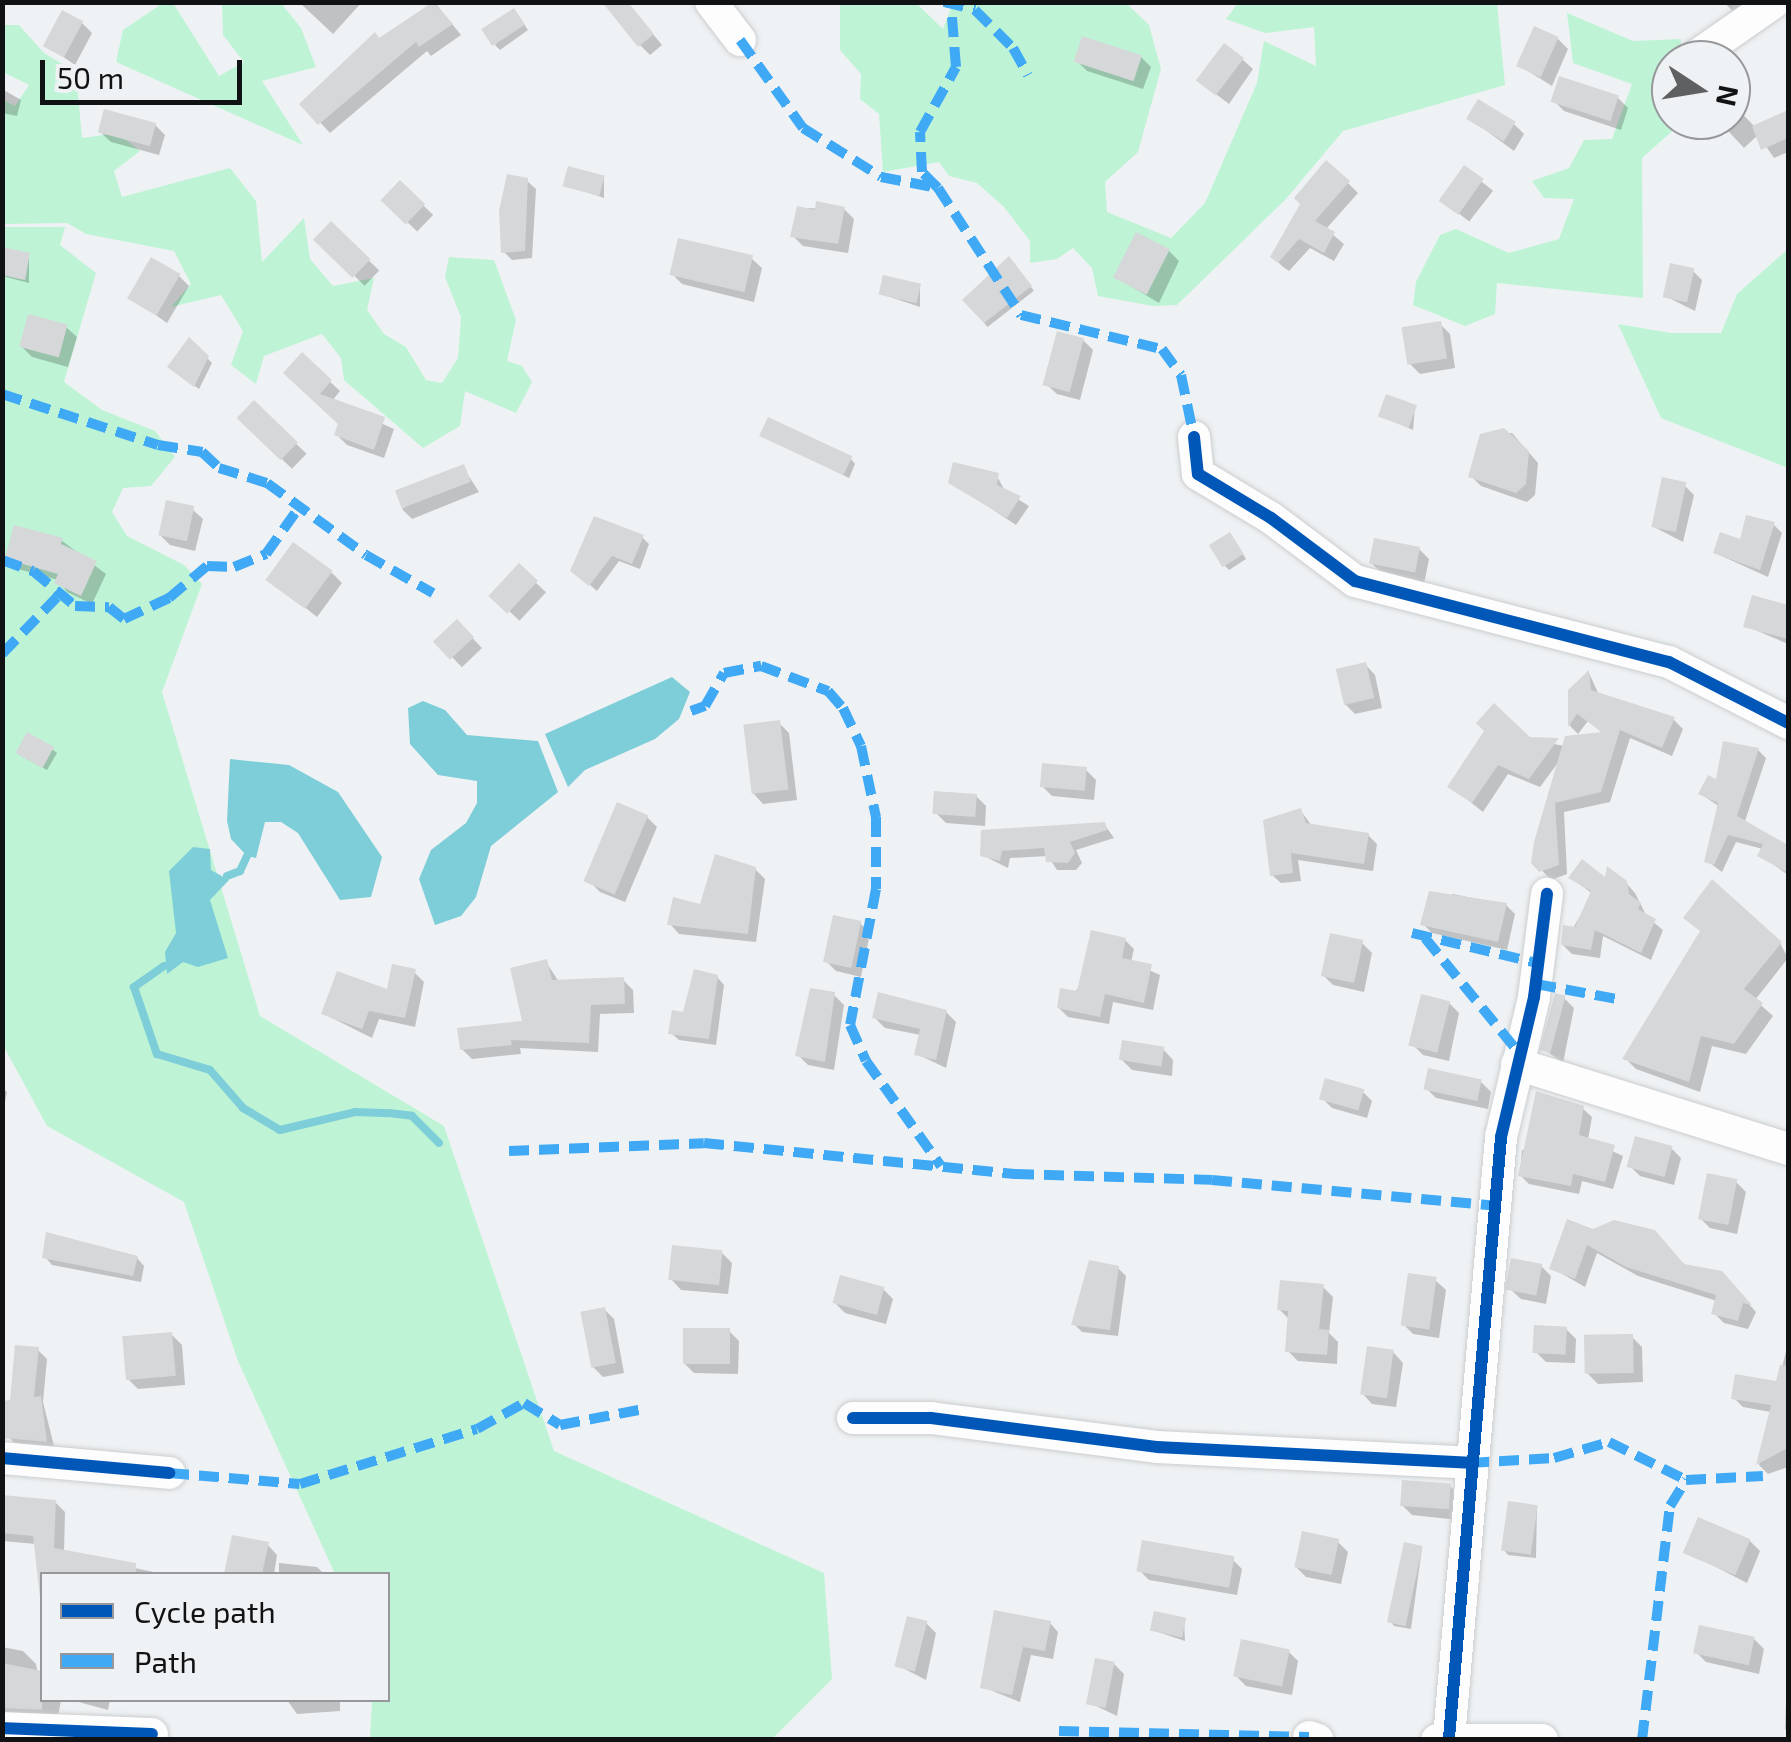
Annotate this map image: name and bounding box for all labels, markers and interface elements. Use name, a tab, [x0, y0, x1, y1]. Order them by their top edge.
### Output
scale bar	[45, 40, 248, 102]
north arrow	[1651, 40, 1751, 140]
text: 50 m	[57, 59, 124, 95]
text: N	[1710, 82, 1747, 109]
legend	[40, 1572, 390, 1702]
text: Cycle path	[134, 1593, 276, 1629]
text: Path	[134, 1643, 197, 1679]

